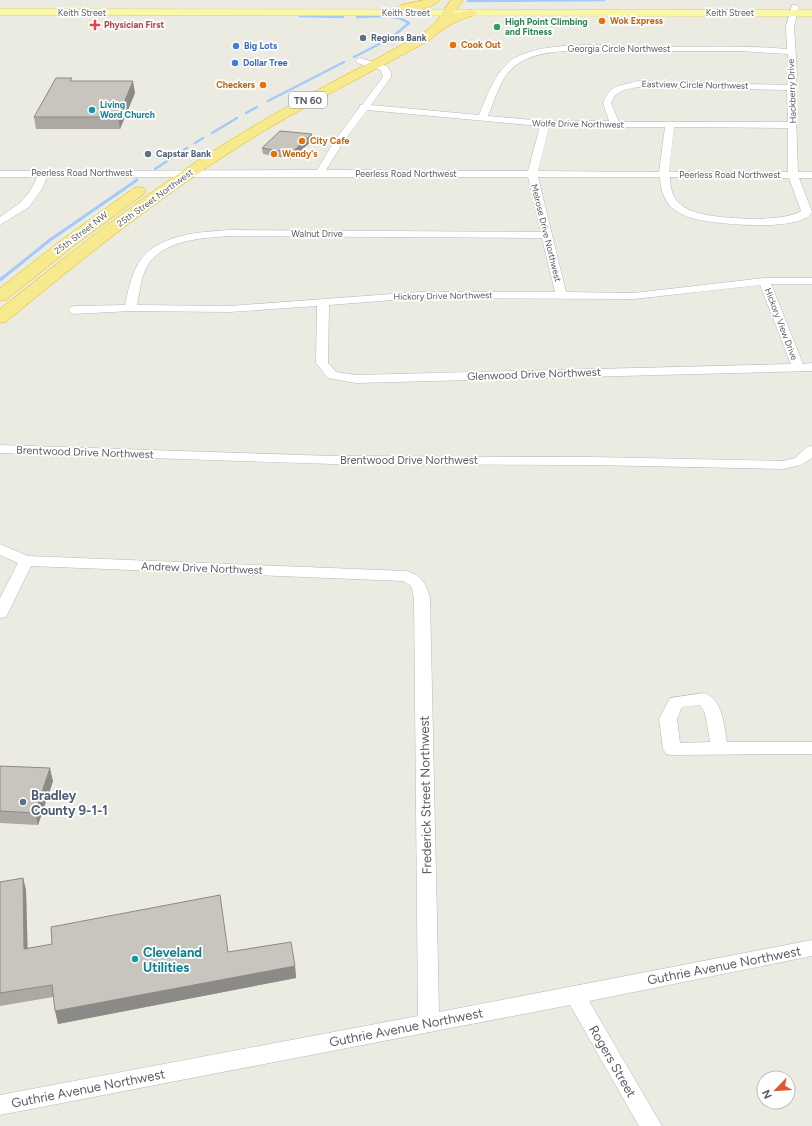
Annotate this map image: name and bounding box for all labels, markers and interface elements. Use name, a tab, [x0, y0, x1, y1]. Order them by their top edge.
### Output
street label: Keith Street	[58, 7, 107, 18]
street label: Keith Street	[382, 7, 431, 18]
street label: Keith Street	[706, 7, 755, 18]
place label: Wok Express	[610, 15, 664, 26]
place label: High Point Climbing and Fitness	[505, 16, 588, 37]
marker: Wok Express	[597, 16, 607, 26]
marker: Physician First	[89, 19, 101, 31]
place label: Physician First	[104, 19, 164, 30]
marker: High Point Climbing and Fitness	[492, 22, 502, 32]
place label: Regions Bank	[371, 32, 427, 43]
marker: Regions Bank	[358, 33, 368, 43]
place label: Cook Out	[461, 39, 501, 50]
place label: Big Lots	[244, 40, 278, 51]
marker: Cook Out	[448, 40, 458, 50]
marker: Big Lots	[231, 41, 241, 51]
street label: Georgia Circle Northwest	[568, 43, 671, 54]
place label: Dollar Tree	[243, 57, 288, 68]
marker: Dollar Tree	[230, 58, 240, 68]
street label: Hackberry Drive	[785, 58, 798, 124]
street label: Eastview Circle Northwest	[641, 78, 749, 91]
place label: Checkers	[216, 79, 256, 90]
marker: Checkers	[258, 80, 268, 90]
road number: TN 60	[289, 92, 327, 108]
place label: Living Word Church	[100, 99, 155, 120]
marker: Living Word Church	[87, 105, 97, 115]
street label: Wolfe Drive Northwest	[532, 117, 625, 130]
place label: City Cafe	[310, 135, 350, 146]
marker: City Cafe	[297, 136, 307, 146]
place label: Capstar Bank	[156, 148, 211, 159]
place label: Wendy's	[282, 148, 318, 159]
marker: Capstar Bank	[143, 149, 153, 159]
marker: Wendy's	[269, 149, 279, 159]
street label: 25th Street Northwest	[115, 166, 195, 229]
street label: Peerless Road Northwest	[31, 167, 133, 178]
street label: Peerless Road Northwest	[355, 168, 457, 179]
street label: Peerless Road Northwest	[679, 169, 781, 180]
street label: Melrose Drive Northwest	[529, 183, 564, 283]
street label: 25th Street NW	[52, 209, 110, 256]
street label: Walnut Drive	[291, 228, 343, 239]
street label: Hickory View Drive	[763, 286, 800, 362]
street label: Hickory Drive Northwest	[393, 289, 493, 302]
street label: Glenwood Drive Northwest	[467, 366, 601, 383]
street label: Brentwood Drive Northwest	[16, 444, 154, 461]
street label: Brentwood Drive Northwest	[340, 454, 478, 467]
street label: Andrew Drive Northwest	[141, 560, 263, 577]
street label: Frederick Street Northwest	[417, 715, 434, 875]
place label: Bradley County 9-1-1	[31, 788, 108, 818]
marker: Bradley County 9-1-1	[18, 797, 28, 807]
street label: Guthrie Avenue Northwest	[646, 943, 802, 988]
place label: Cleveland Utilities	[143, 945, 202, 975]
marker: Cleveland Utilities	[130, 954, 140, 964]
street label: Guthrie Avenue Northwest	[328, 1005, 484, 1050]
street label: Rogers Street	[586, 1023, 639, 1100]
street label: Guthrie Avenue Northwest	[10, 1066, 166, 1111]
north arrow	[756, 1070, 796, 1110]
text: N	[760, 1087, 775, 1101]

